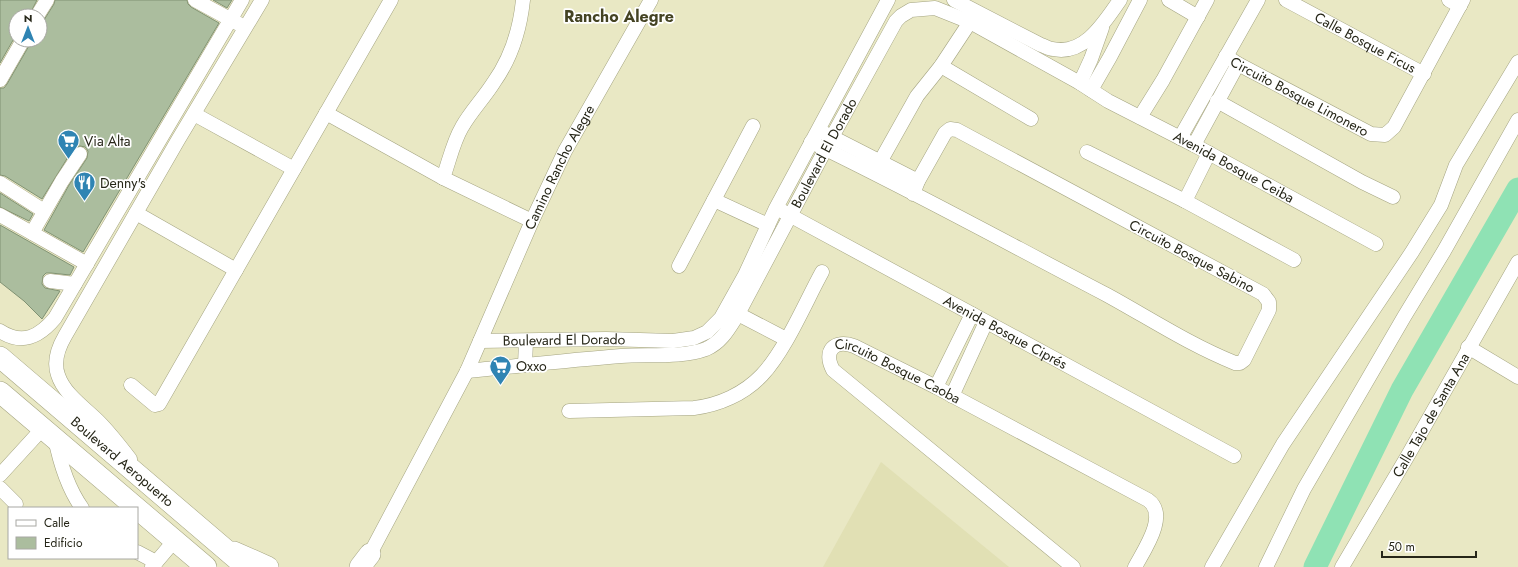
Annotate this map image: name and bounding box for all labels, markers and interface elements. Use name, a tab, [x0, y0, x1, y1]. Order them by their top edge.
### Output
district label: Rancho Alegre	[564, 5, 674, 28]
street label: Calle Bosque Ficus	[1311, 7, 1420, 78]
north arrow	[8, 8, 48, 48]
text: N	[24, 10, 32, 26]
street label: Circuito Bosque Limonero	[1226, 52, 1373, 141]
street label: Boulevard El Dorado	[786, 94, 862, 212]
street label: Camino Rancho Alegre	[520, 101, 599, 233]
street label: Avenida Bosque Ceiba	[1170, 126, 1298, 208]
supermarket icon: Via Alta	[56, 128, 82, 161]
place label: Via Alta	[84, 131, 130, 151]
restaurant icon: Denny's	[71, 170, 97, 203]
place label: Denny's	[100, 173, 146, 193]
street label: Circuito Bosque Sabino	[1126, 214, 1259, 298]
street label: Avenida Bosque Ciprés	[940, 290, 1071, 374]
street label: Boulevard El Dorado	[503, 329, 626, 351]
street label: Circuito Bosque Caoba	[833, 334, 964, 408]
street label: Calle Tajo de Santa Ana	[1387, 349, 1474, 481]
supermarket icon: Oxxo	[488, 353, 514, 386]
place label: Oxxo	[516, 356, 547, 376]
street label: Boulevard Aeropuerto	[66, 412, 179, 512]
legend	[8, 507, 138, 559]
text: Calle	[44, 514, 70, 532]
scale bar	[1382, 533, 1476, 559]
text: Edificio	[44, 534, 83, 552]
text: 50 m	[1388, 538, 1415, 556]

